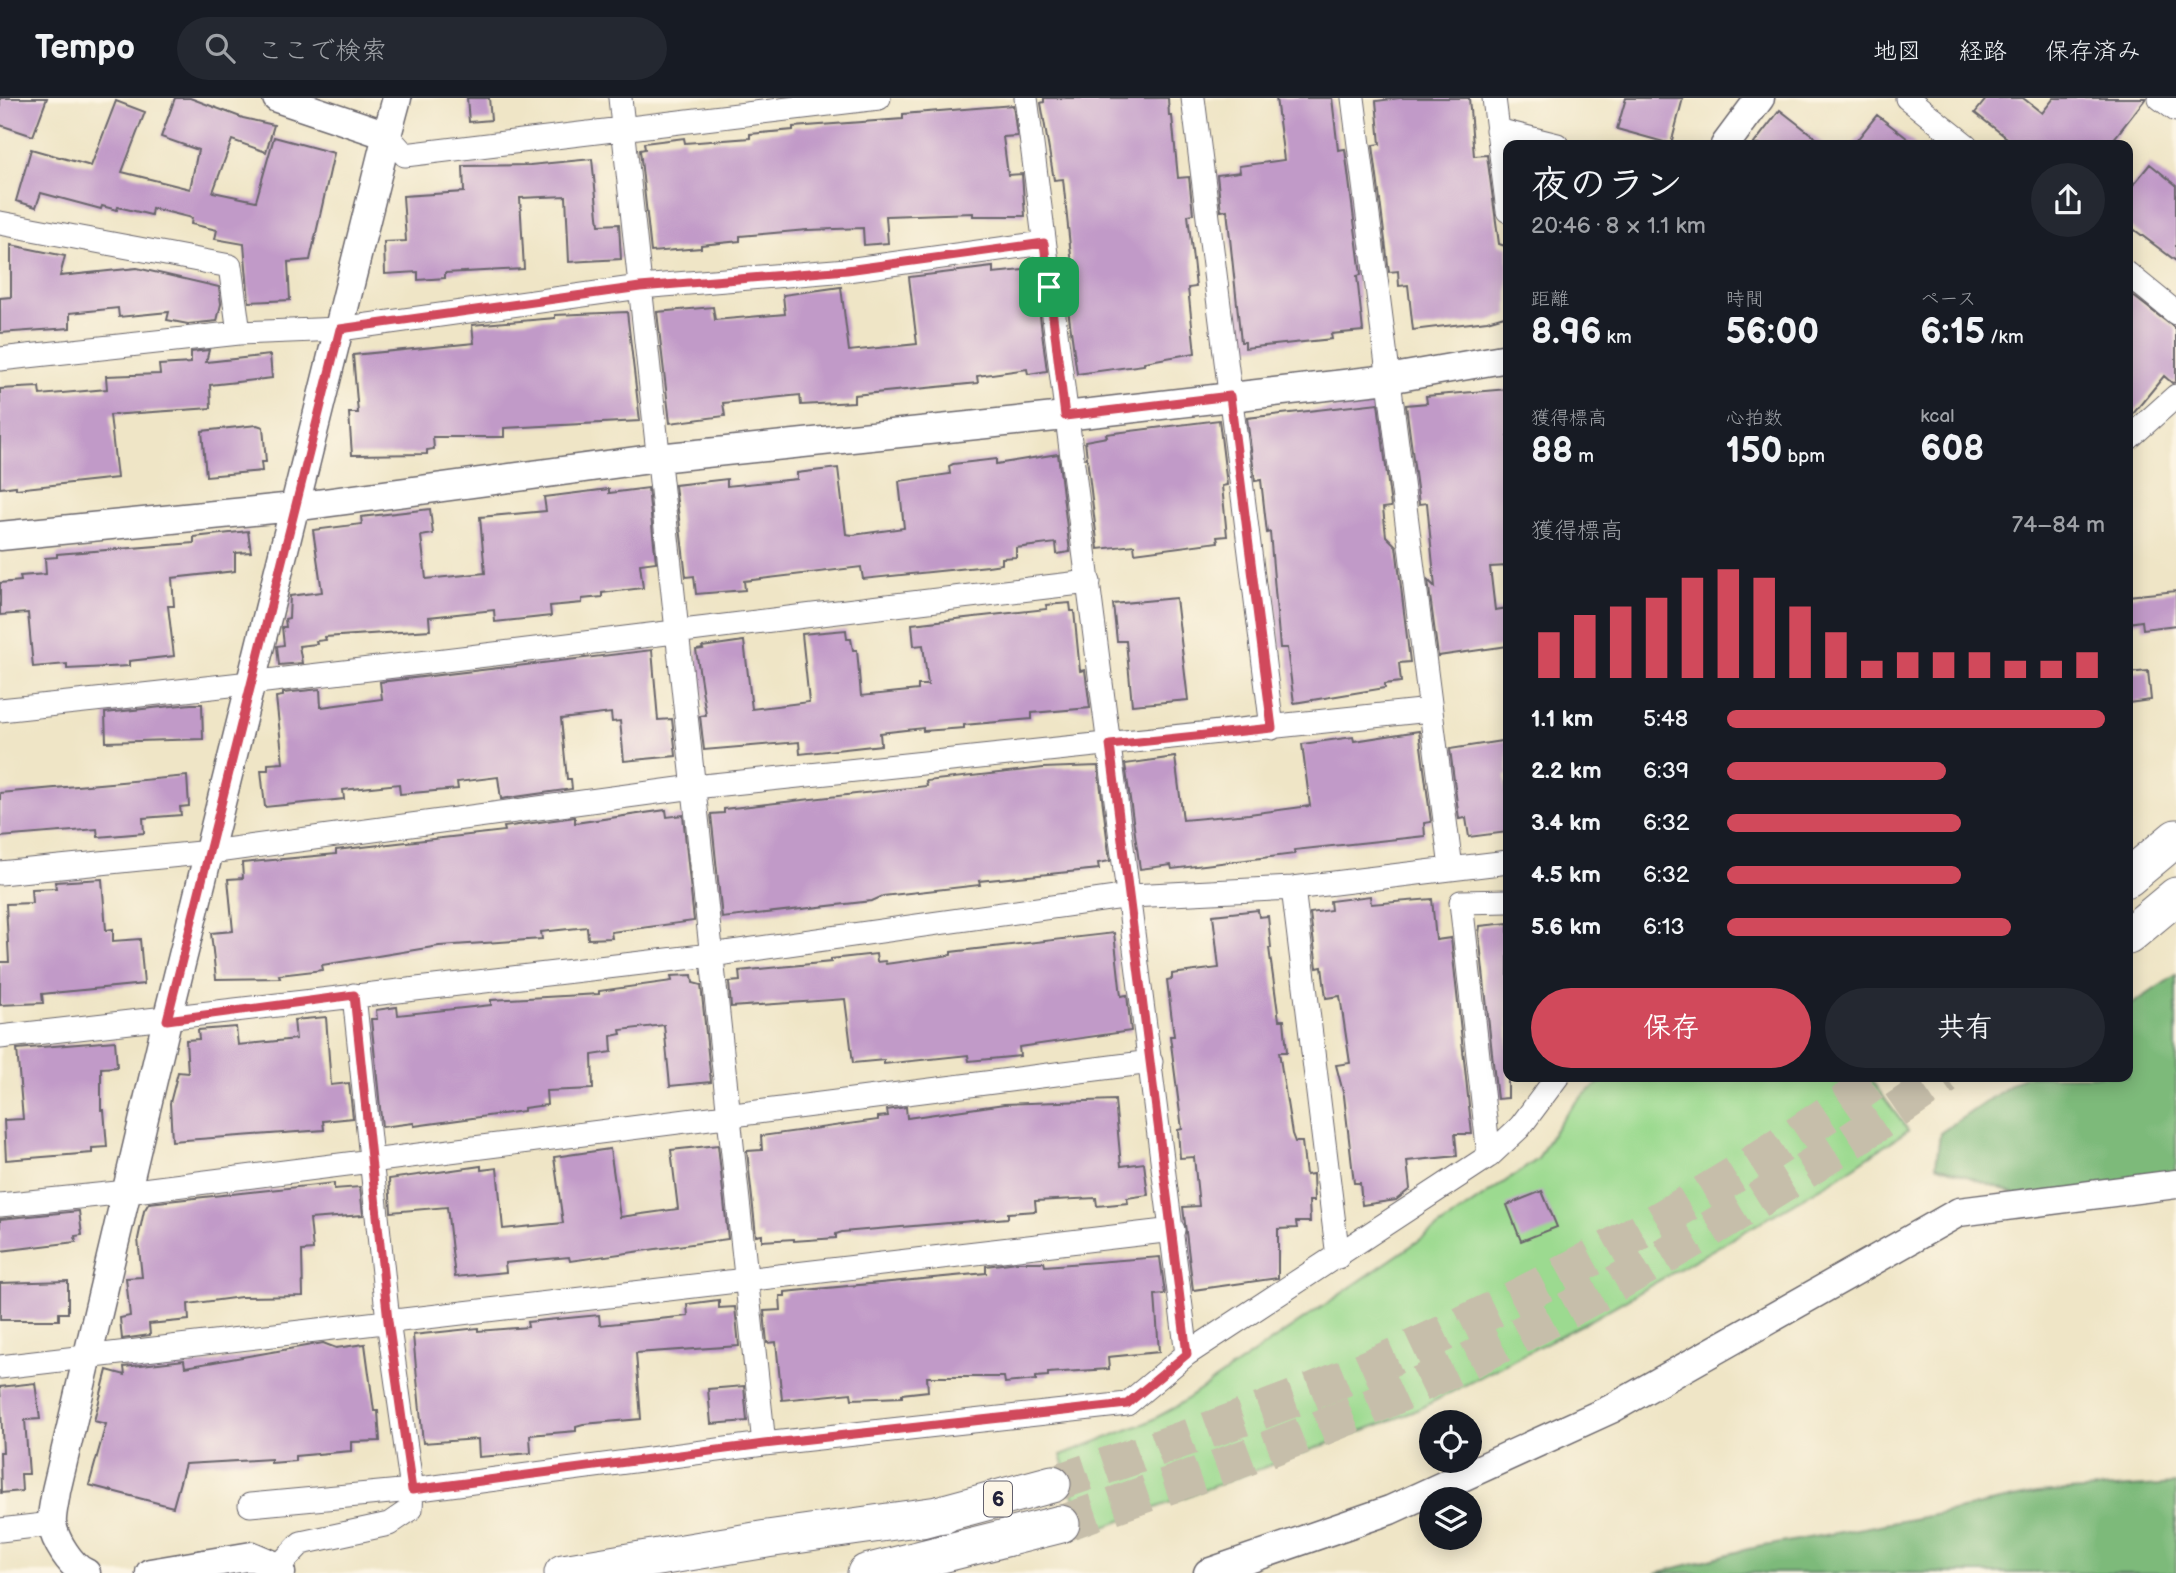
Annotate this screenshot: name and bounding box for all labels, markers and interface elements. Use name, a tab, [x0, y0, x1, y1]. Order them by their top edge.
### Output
search box	[177, 17, 667, 80]
text: Tempo	[35, 28, 135, 68]
icon: search	[201, 29, 239, 67]
text: ここで検索	[257, 36, 387, 67]
text: 地図	[1873, 37, 1921, 66]
text: 経路	[1959, 37, 2007, 66]
text: 保存済み	[2045, 37, 2141, 66]
text: 夜のラン	[1531, 163, 1683, 208]
button: share	[2031, 163, 2105, 237]
text: 20:46 · 8 × 1.1 km	[1531, 212, 1706, 240]
pin	[1019, 257, 1079, 317]
icon: arrive	[1030, 268, 1068, 306]
text: 距離	[1531, 288, 1569, 311]
text: 時間	[1726, 288, 1764, 311]
text: ペース	[1920, 288, 1976, 311]
text: 8.96	[1531, 311, 1601, 354]
text: 56:00	[1726, 311, 1819, 354]
text: 6:15	[1920, 311, 1985, 354]
text: km	[1601, 326, 1632, 349]
text: /km	[1985, 326, 2024, 349]
text: kcal	[1920, 405, 1954, 428]
text: 獲得標高	[1531, 407, 1607, 430]
text: 心拍数	[1726, 407, 1783, 430]
text: 608	[1920, 428, 1984, 471]
text: 88	[1531, 430, 1573, 473]
text: 150	[1726, 430, 1782, 473]
text: m	[1573, 445, 1594, 468]
text: bpm	[1782, 445, 1825, 468]
text: 74–84 m	[2012, 511, 2105, 539]
text: 獲得標高	[1531, 517, 1623, 545]
text: 1.1 km	[1531, 705, 1593, 733]
text: 5:48	[1643, 705, 1688, 733]
text: 2.2 km	[1531, 757, 1602, 785]
text: 6:39	[1643, 757, 1689, 785]
text: 3.4 km	[1531, 809, 1601, 837]
text: 6:32	[1643, 809, 1689, 837]
text: 4.5 km	[1531, 861, 1601, 889]
text: 6:32	[1643, 861, 1689, 889]
text: 5.6 km	[1531, 913, 1601, 941]
text: 6:13	[1643, 913, 1685, 941]
button: 保存	[1531, 988, 1811, 1068]
button: 共有	[1825, 988, 2105, 1068]
map controls	[1419, 1410, 1482, 1550]
button: locate	[1419, 1410, 1482, 1473]
road number: 6	[984, 1482, 1012, 1516]
button: layers	[1419, 1487, 1482, 1550]

